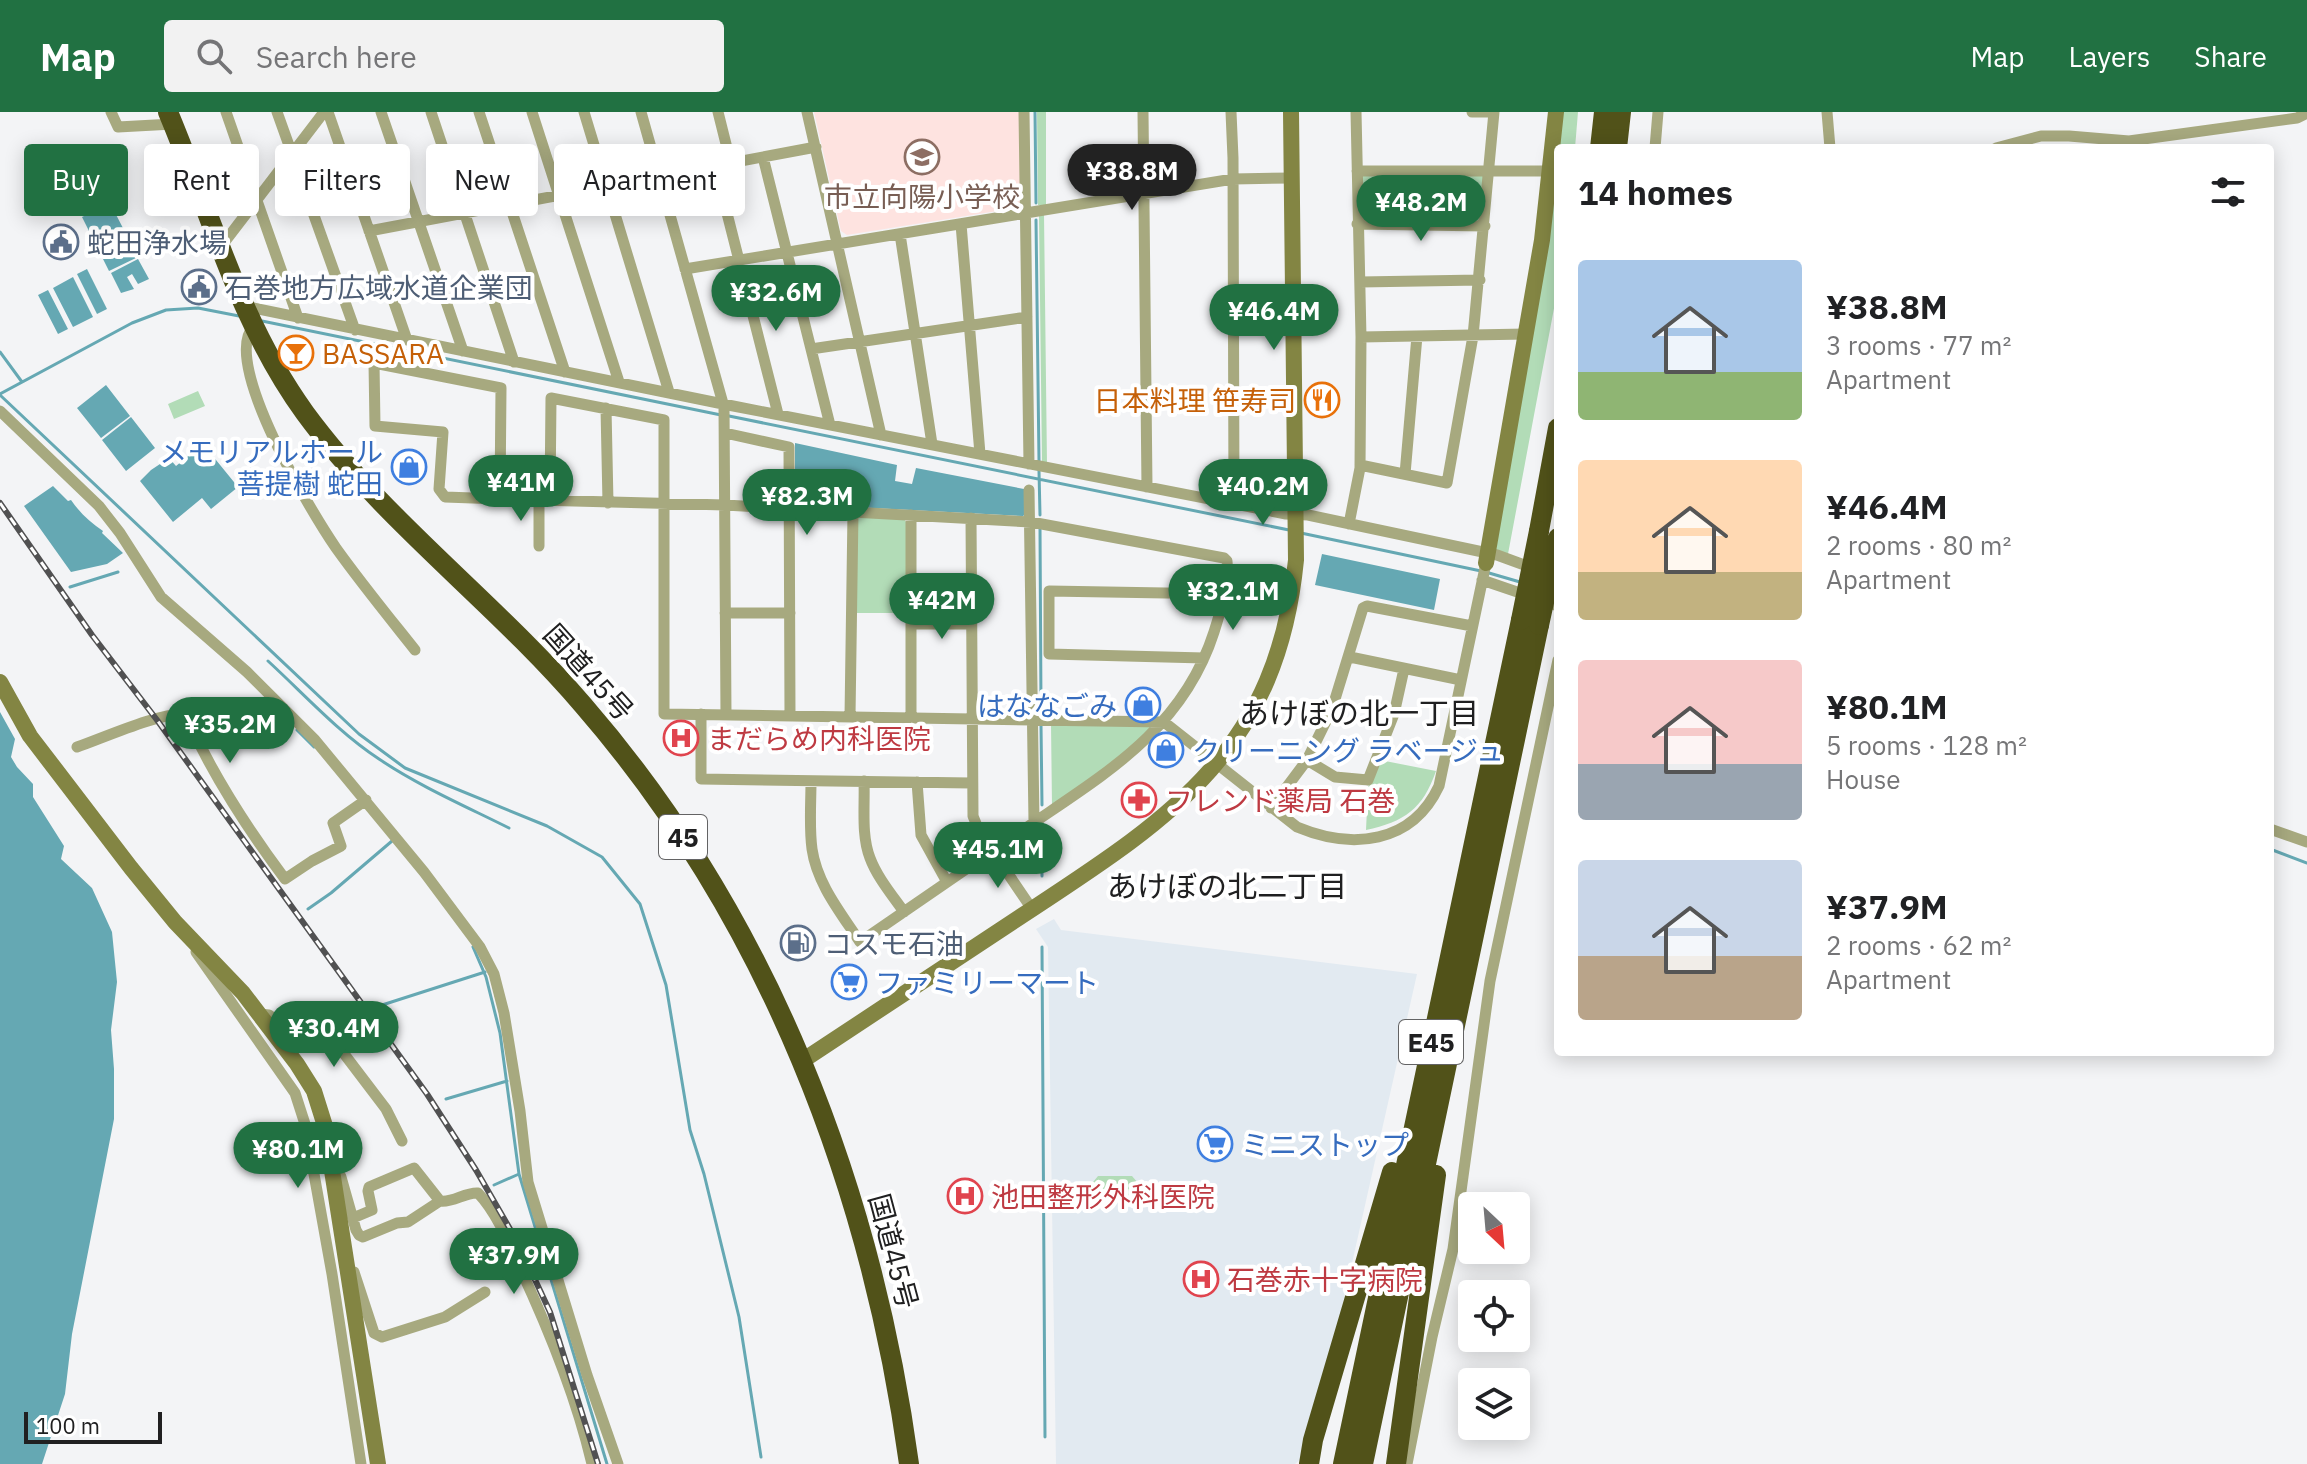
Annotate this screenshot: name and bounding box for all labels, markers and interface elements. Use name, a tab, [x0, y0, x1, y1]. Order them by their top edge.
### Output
search box	[164, 20, 724, 92]
text: Map	[40, 32, 116, 81]
icon: search	[192, 34, 236, 78]
text: Search here	[256, 37, 417, 76]
text: Map	[1970, 38, 2024, 75]
text: Layers	[2068, 38, 2150, 75]
text: Share	[2194, 38, 2267, 75]
school or university icon: 市立向陽小学校	[903, 138, 941, 176]
chip: Buy	[24, 144, 128, 216]
chip: Rent	[144, 144, 259, 216]
chip: Filters	[275, 144, 410, 216]
chip: New	[426, 144, 538, 216]
chip: Apartment	[554, 144, 745, 216]
pin: ¥38.8M	[1067, 144, 1197, 212]
text: ¥38.8M	[1085, 153, 1179, 187]
text: 14 homes	[1578, 170, 1733, 214]
icon: filters	[2206, 170, 2250, 214]
pin: ¥48.2M	[1356, 175, 1486, 243]
place label: 市立向陽小学校	[824, 178, 1020, 215]
text: ¥48.2M	[1374, 184, 1468, 218]
public building icon: 蛇田浄水場	[42, 223, 80, 261]
place label: 蛇田浄水場	[87, 224, 227, 261]
pin: ¥32.6M	[711, 265, 841, 333]
public building icon: 石巻地方広域水道企業団	[180, 268, 218, 306]
place label: 石巻地方広域水道企業団	[225, 269, 533, 306]
text: ¥32.6M	[729, 274, 823, 308]
pin: ¥46.4M	[1209, 284, 1339, 352]
text: ¥38.8M	[1826, 284, 1948, 328]
icon: home	[1642, 292, 1738, 388]
text: ¥46.4M	[1227, 293, 1321, 327]
text: 3 rooms · 77 m²	[1826, 328, 2011, 362]
bar icon: BASSARA	[277, 334, 315, 372]
place label: BASSARA	[322, 335, 444, 372]
text: Apartment	[1826, 362, 1951, 396]
restaurant icon: 日本料理 笹寿司	[1303, 381, 1341, 419]
place label: 日本料理 笹寿司	[1093, 382, 1296, 419]
place label: メモリアルホール 菩提樹 蛇田	[159, 433, 383, 502]
shop icon: メモリアルホール 菩提樹 蛇田	[390, 448, 428, 486]
pin: ¥41M	[474, 455, 568, 523]
pin: ¥40.2M	[1198, 459, 1328, 527]
text: ¥41M	[486, 464, 556, 498]
text: ¥40.2M	[1216, 468, 1310, 502]
pin: ¥82.3M	[742, 469, 872, 537]
text: ¥82.3M	[760, 478, 854, 512]
text: ¥46.4M	[1826, 484, 1948, 528]
icon: home	[1642, 492, 1738, 588]
text: 2 rooms · 80 m²	[1826, 528, 2011, 562]
text: Apartment	[1826, 562, 1951, 596]
pin: ¥32.1M	[1168, 564, 1298, 632]
pin: ¥42M	[895, 573, 989, 641]
text: ¥32.1M	[1186, 573, 1280, 607]
text: ¥42M	[907, 582, 977, 616]
street label: 国道45号	[536, 616, 642, 728]
text: ¥80.1M	[1826, 684, 1948, 728]
shop icon: はななごみ	[1124, 686, 1162, 724]
place label: はななごみ	[977, 687, 1117, 724]
icon: home	[1642, 692, 1738, 788]
district label: あけぼの北一丁目	[1239, 693, 1479, 732]
pin: ¥35.2M	[165, 697, 295, 765]
text: ¥35.2M	[183, 706, 277, 740]
hospital icon: まだらめ内科医院	[662, 719, 700, 757]
place label: まだらめ内科医院	[707, 720, 931, 757]
text: 5 rooms · 128 m²	[1826, 728, 2027, 762]
shop icon: クリーニング ラベージュ	[1147, 731, 1185, 769]
place label: クリーニング ラベージュ	[1192, 732, 1504, 769]
text: House	[1826, 762, 1901, 796]
pharmacy icon: フレンド薬局 石巻	[1120, 781, 1158, 819]
place label: フレンド薬局 石巻	[1165, 782, 1396, 819]
road number: 45	[659, 815, 707, 859]
pin: ¥45.1M	[933, 822, 1063, 890]
text: ¥45.1M	[951, 831, 1045, 865]
district label: あけぼの北二丁目	[1107, 866, 1347, 905]
text: ¥37.9M	[1826, 884, 1948, 928]
icon: home	[1642, 892, 1738, 988]
fuel station icon: コスモ石油	[779, 924, 817, 962]
place label: コスモ石油	[824, 925, 964, 962]
text: 2 rooms · 62 m²	[1826, 928, 2011, 962]
text: Apartment	[1826, 962, 1951, 996]
supermarket icon: ファミリーマート	[830, 963, 868, 1001]
place label: ファミリーマート	[875, 964, 1099, 1001]
pin: ¥30.4M	[269, 1001, 399, 1069]
text: ¥30.4M	[287, 1010, 381, 1044]
road number: E45	[1399, 1020, 1463, 1064]
pin: ¥80.1M	[233, 1122, 363, 1190]
supermarket icon: ミニストップ	[1196, 1125, 1234, 1163]
place label: ミニストップ	[1241, 1126, 1409, 1163]
text: ¥80.1M	[251, 1131, 345, 1165]
hospital icon: 池田整形外科医院	[946, 1177, 984, 1215]
place label: 池田整形外科医院	[991, 1178, 1215, 1215]
street label: 国道45号	[861, 1189, 927, 1313]
north arrow	[1458, 1192, 1530, 1264]
map controls	[1458, 1192, 1530, 1440]
pin: ¥37.9M	[449, 1228, 579, 1296]
text: ¥37.9M	[467, 1237, 561, 1271]
hospital icon: 石巻赤十字病院	[1182, 1260, 1220, 1298]
place label: 石巻赤十字病院	[1227, 1261, 1423, 1298]
button: locate	[1458, 1280, 1530, 1352]
button: layers	[1458, 1368, 1530, 1440]
scale bar	[24, 1408, 162, 1444]
text: 100 m	[36, 1411, 100, 1440]

